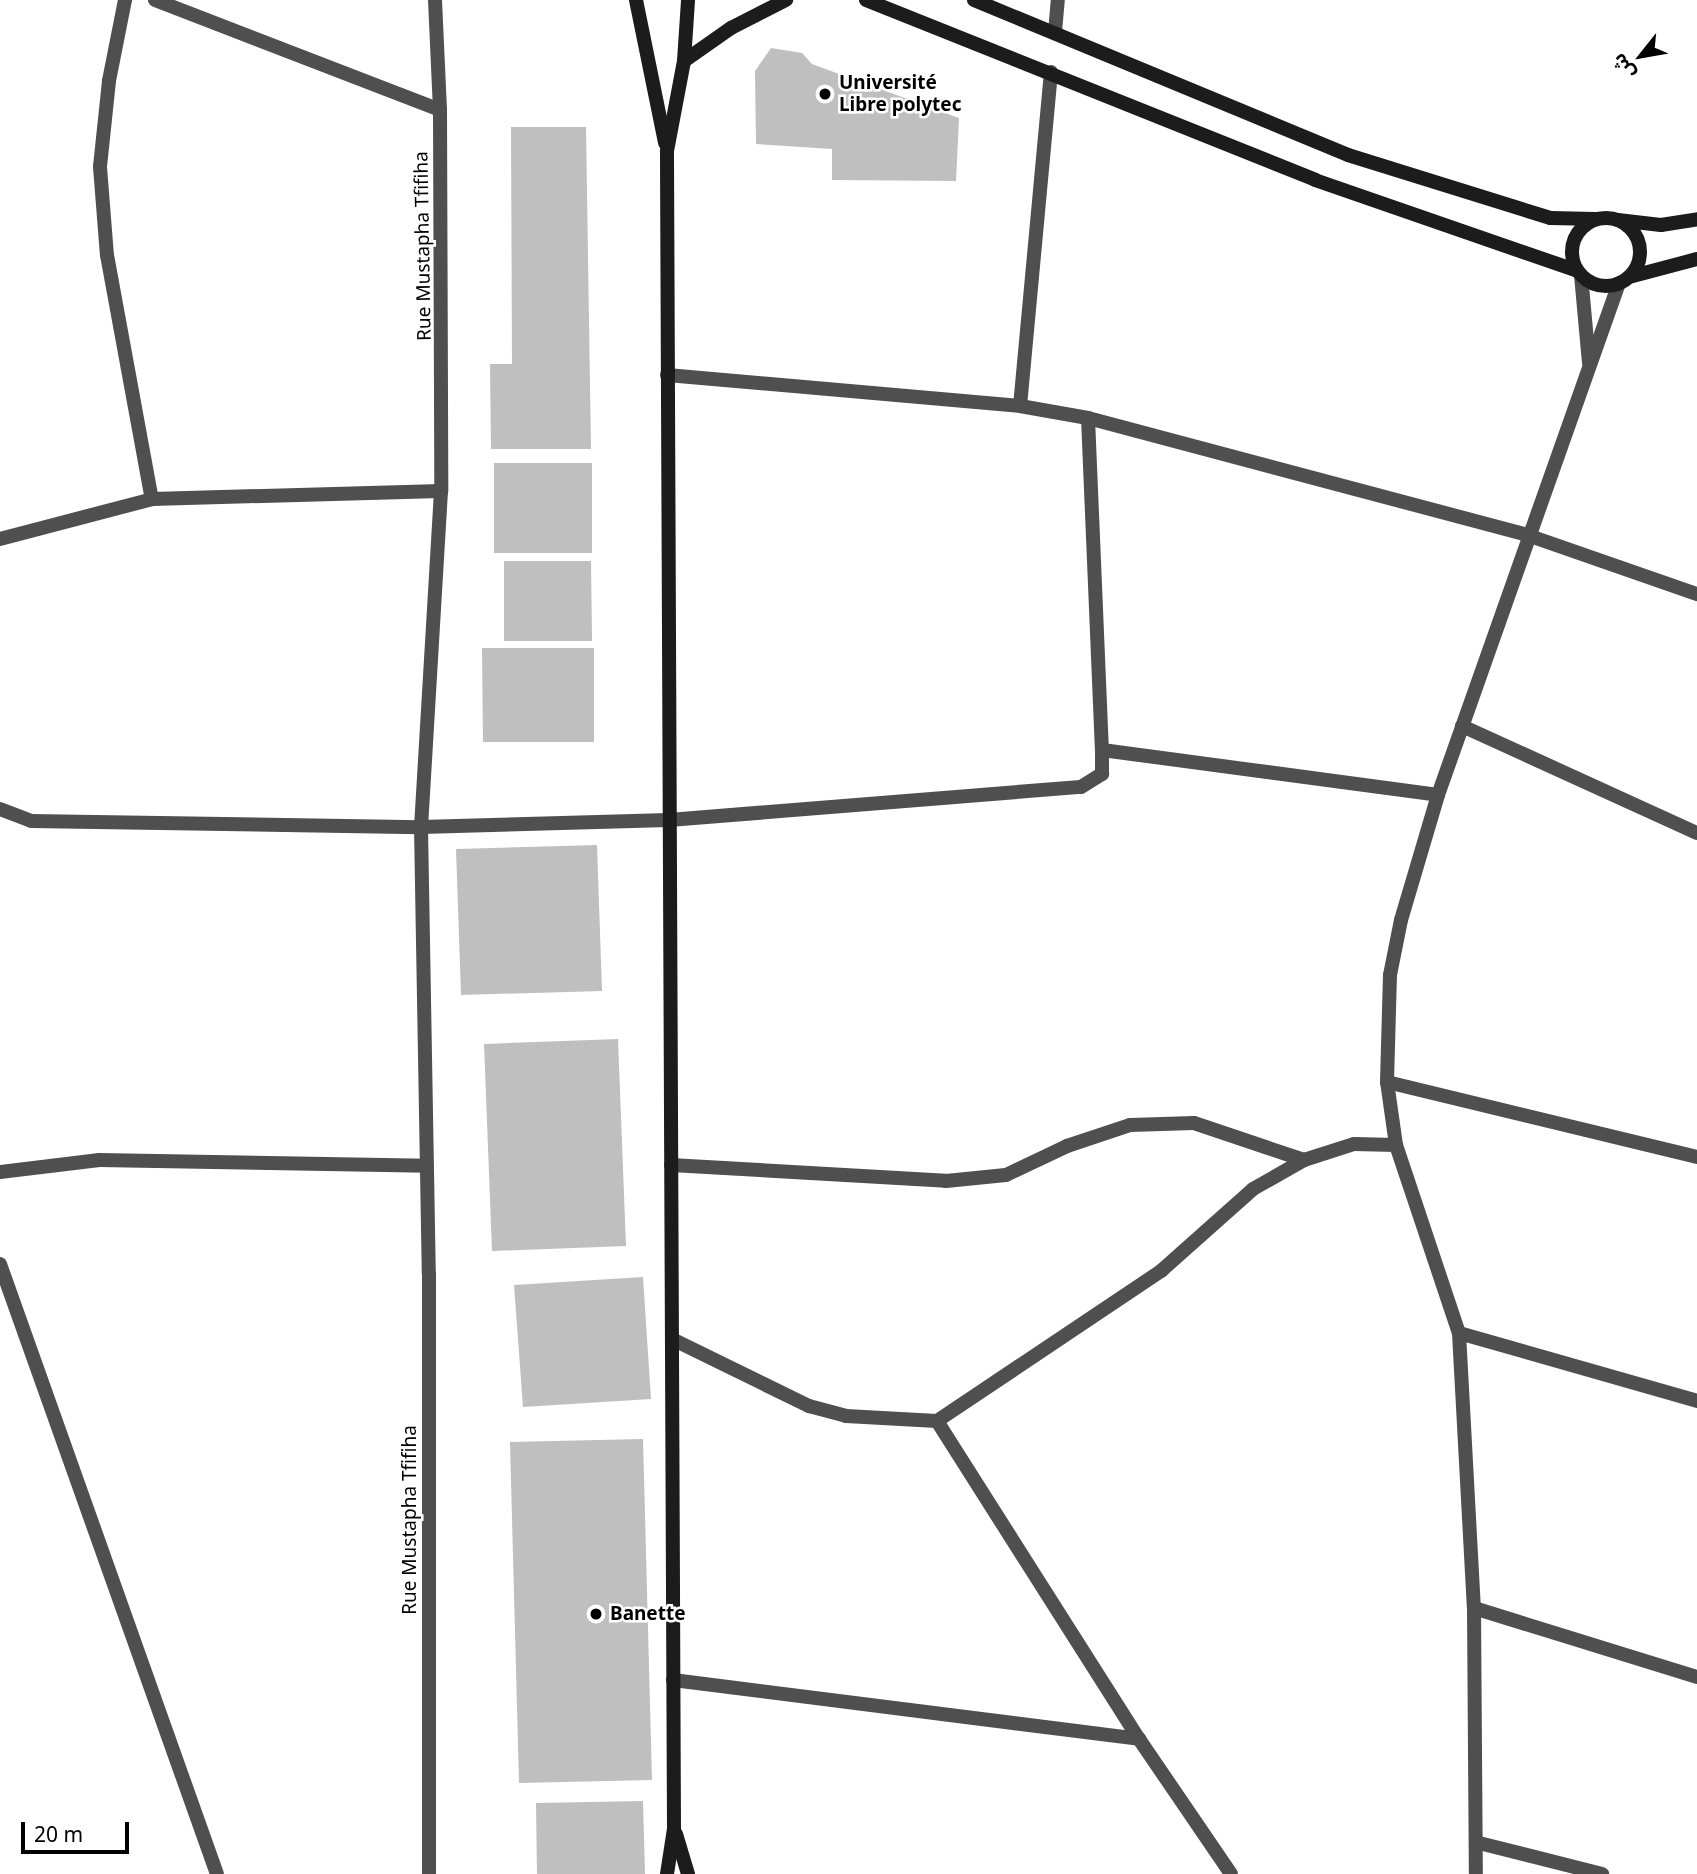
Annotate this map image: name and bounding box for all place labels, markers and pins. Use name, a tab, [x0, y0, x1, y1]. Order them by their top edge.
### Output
place label: Université Libre polytec	[839, 72, 961, 116]
marker: Université Libre polytec	[817, 86, 833, 102]
place label: Banette	[610, 1603, 686, 1625]
marker: Banette	[588, 1606, 604, 1622]

